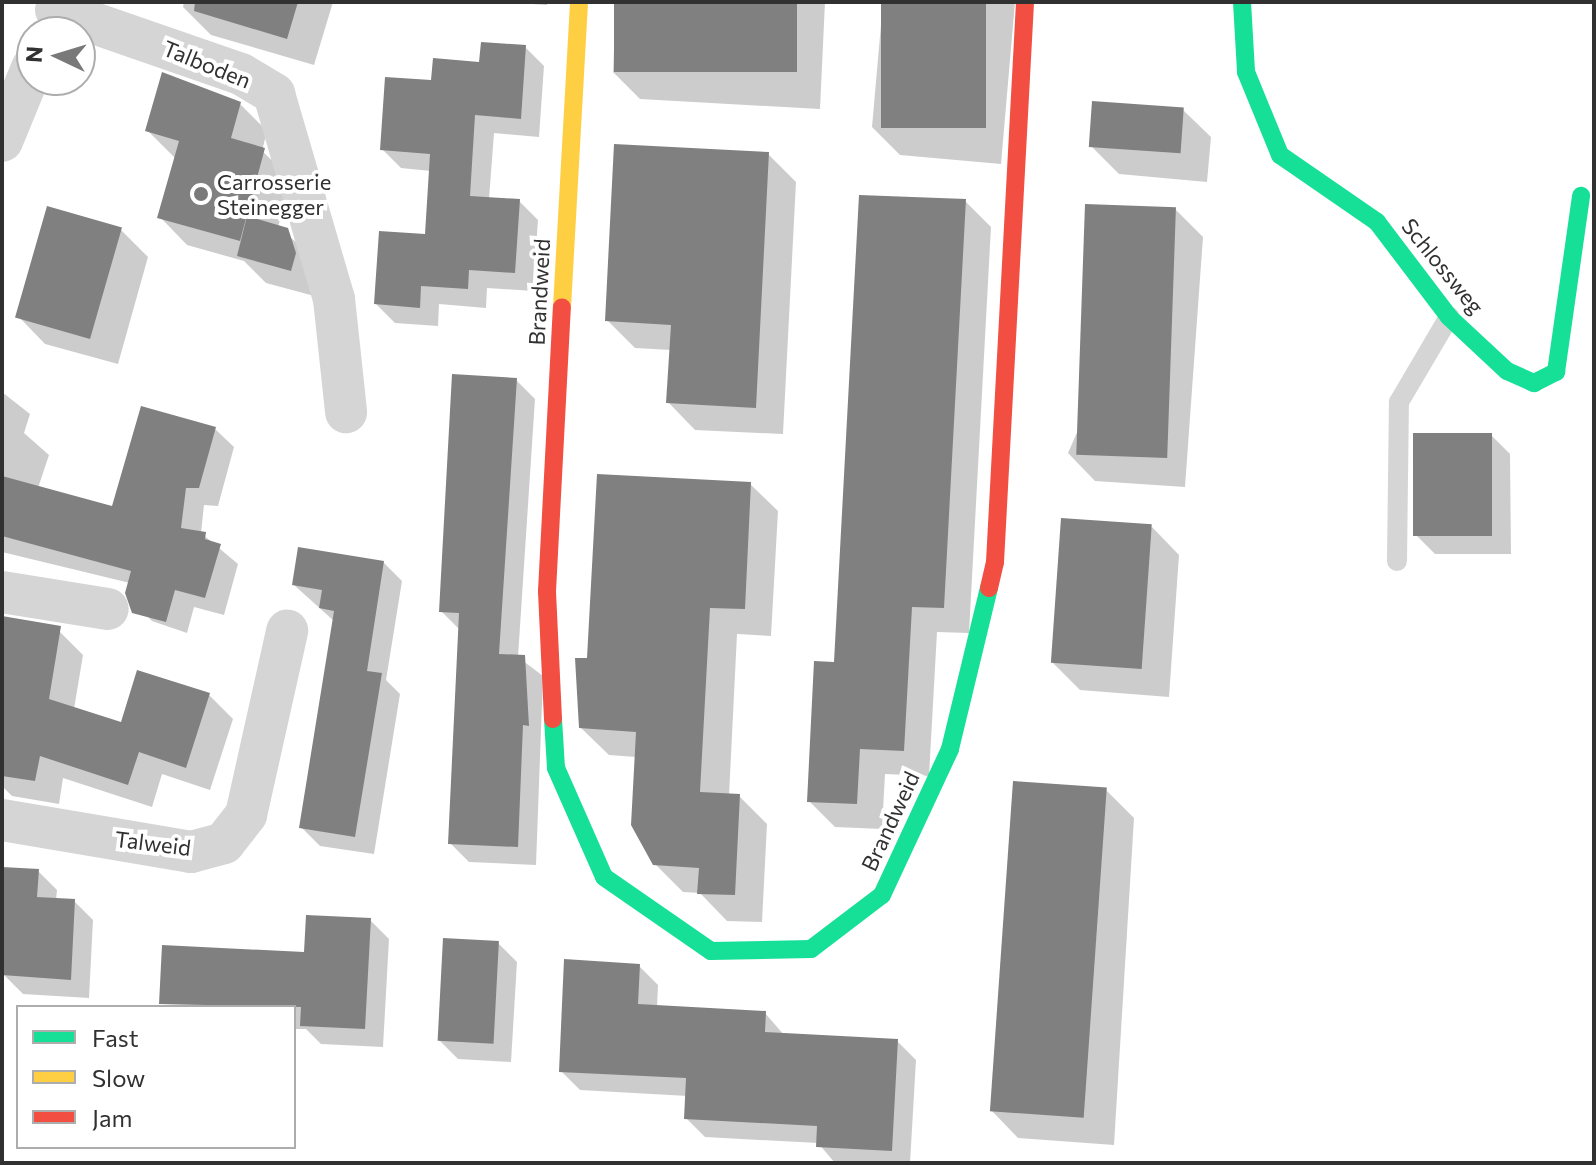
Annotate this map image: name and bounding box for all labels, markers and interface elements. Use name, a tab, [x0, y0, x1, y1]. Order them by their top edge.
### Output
north arrow	[16, 16, 96, 96]
street label: Talboden	[159, 34, 255, 94]
text: N	[20, 45, 48, 64]
place label: Carrosserie Steinegger	[217, 168, 331, 220]
marker: Carrosserie Steinegger	[192, 185, 210, 203]
street label: Schlossweg	[1396, 213, 1490, 319]
street label: Brandweid	[523, 238, 555, 346]
street label: Brandweid	[855, 767, 925, 875]
street label: Talweid	[113, 825, 193, 861]
legend	[16, 1005, 296, 1149]
text: Fast	[92, 1023, 139, 1052]
text: Slow	[92, 1063, 145, 1092]
text: Jam	[92, 1103, 132, 1132]

